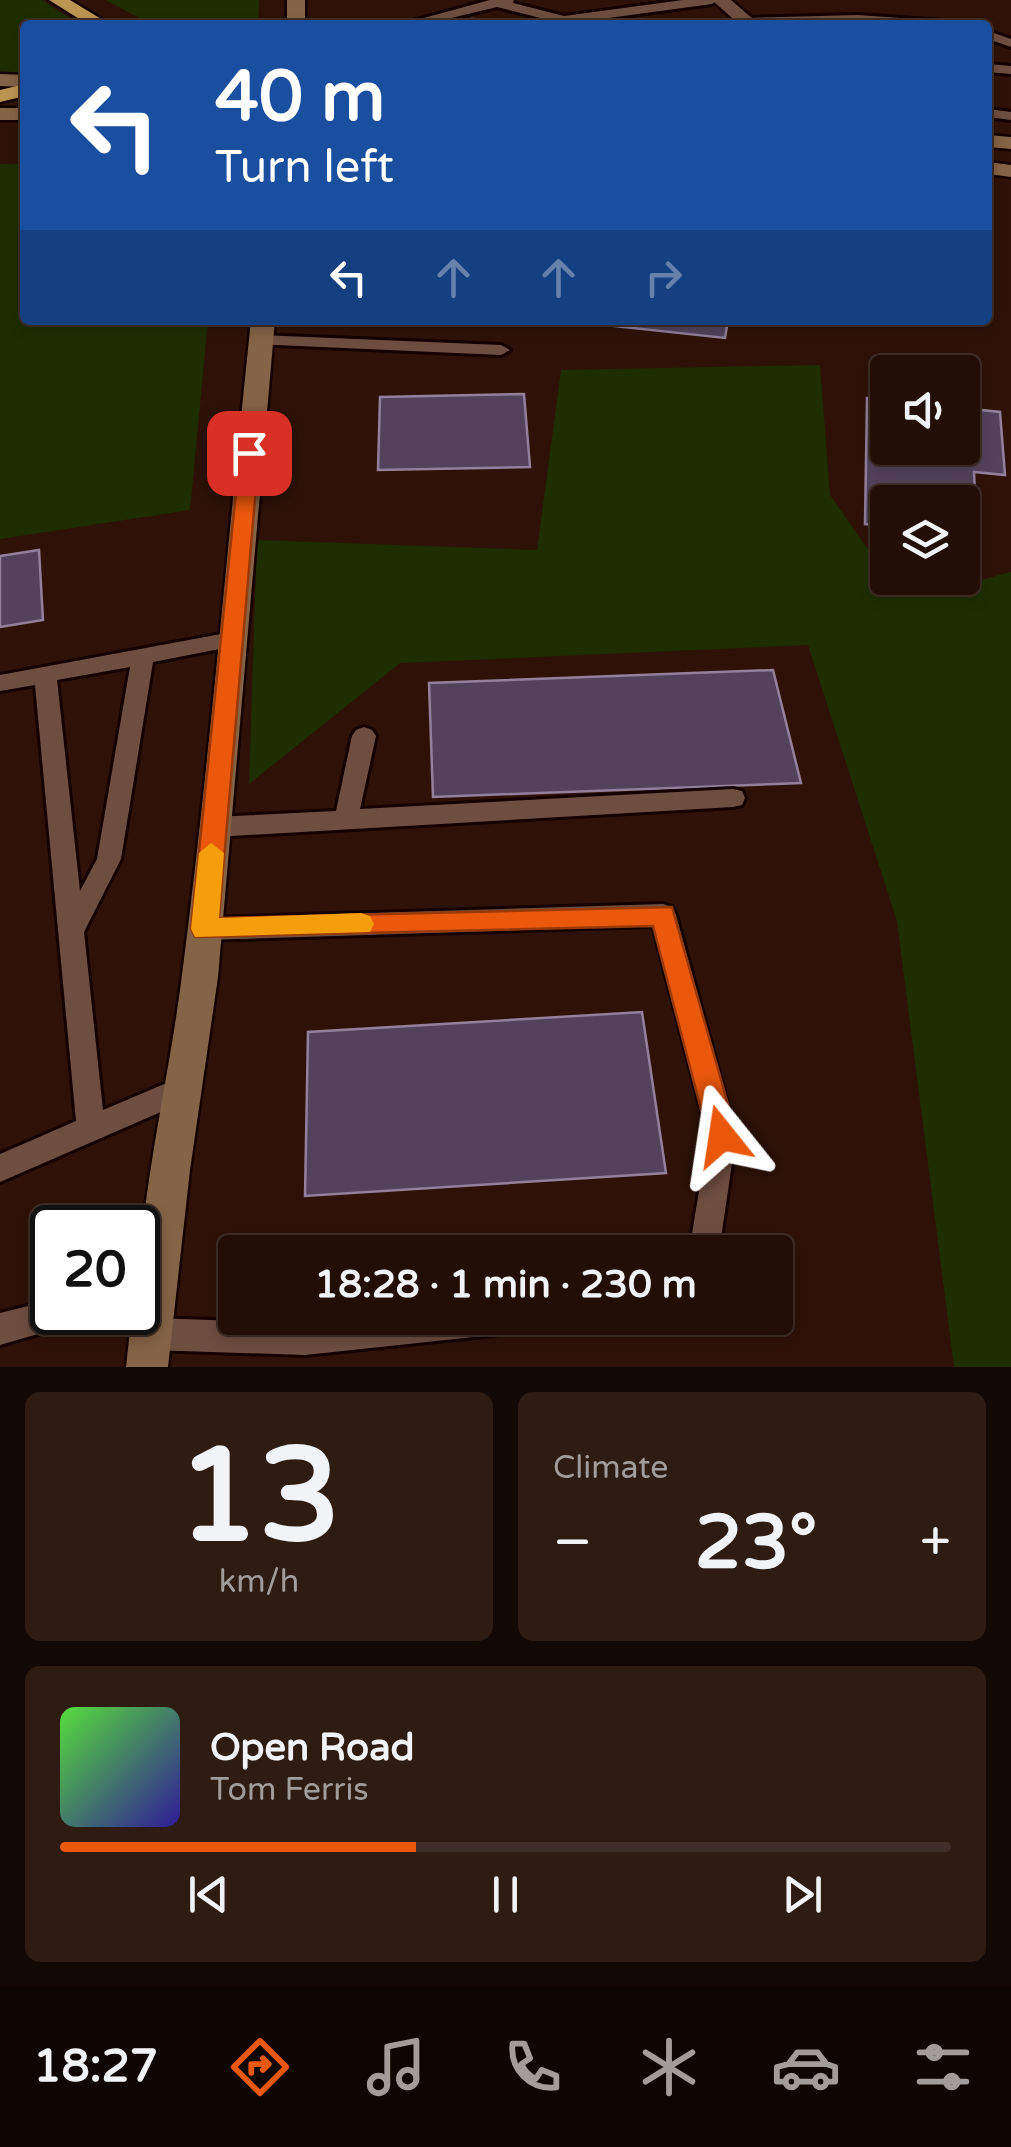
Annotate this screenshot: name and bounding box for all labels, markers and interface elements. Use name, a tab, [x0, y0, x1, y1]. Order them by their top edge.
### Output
text: 40 m	[215, 56, 385, 140]
icon: left	[50, 60, 180, 190]
text: Turn left	[215, 141, 394, 195]
icon: left	[321, 250, 376, 305]
icon: ahead	[426, 250, 481, 305]
icon: ahead	[531, 250, 586, 305]
icon: right	[636, 250, 691, 305]
map controls	[870, 355, 980, 595]
button: sound	[870, 355, 980, 465]
pin	[207, 411, 292, 496]
icon: arrive	[222, 426, 277, 481]
button: layers	[870, 485, 980, 595]
position arrow	[670, 1084, 774, 1188]
speed limit sign: 20	[30, 1205, 160, 1335]
text: 18:28 · 1 min · 230 m	[314, 1262, 697, 1308]
text: 13	[177, 1420, 341, 1576]
text: Climate	[553, 1449, 668, 1487]
text: 23°	[695, 1498, 817, 1588]
text: −	[553, 1510, 592, 1576]
text: +	[920, 1510, 951, 1576]
text: km/h	[219, 1563, 299, 1601]
text: Open Road	[210, 1725, 415, 1771]
text: Tom Ferris	[210, 1771, 369, 1809]
icon: previous	[181, 1867, 236, 1922]
icon: pause	[478, 1867, 533, 1922]
icon: next	[775, 1867, 830, 1922]
icon: directions	[225, 2032, 295, 2102]
icon: music	[361, 2032, 431, 2102]
icon: phone	[498, 2032, 568, 2102]
icon: climate	[634, 2032, 704, 2102]
icon: car	[771, 2032, 841, 2102]
icon: filters	[908, 2032, 978, 2102]
text: 18:27	[33, 2040, 158, 2094]

